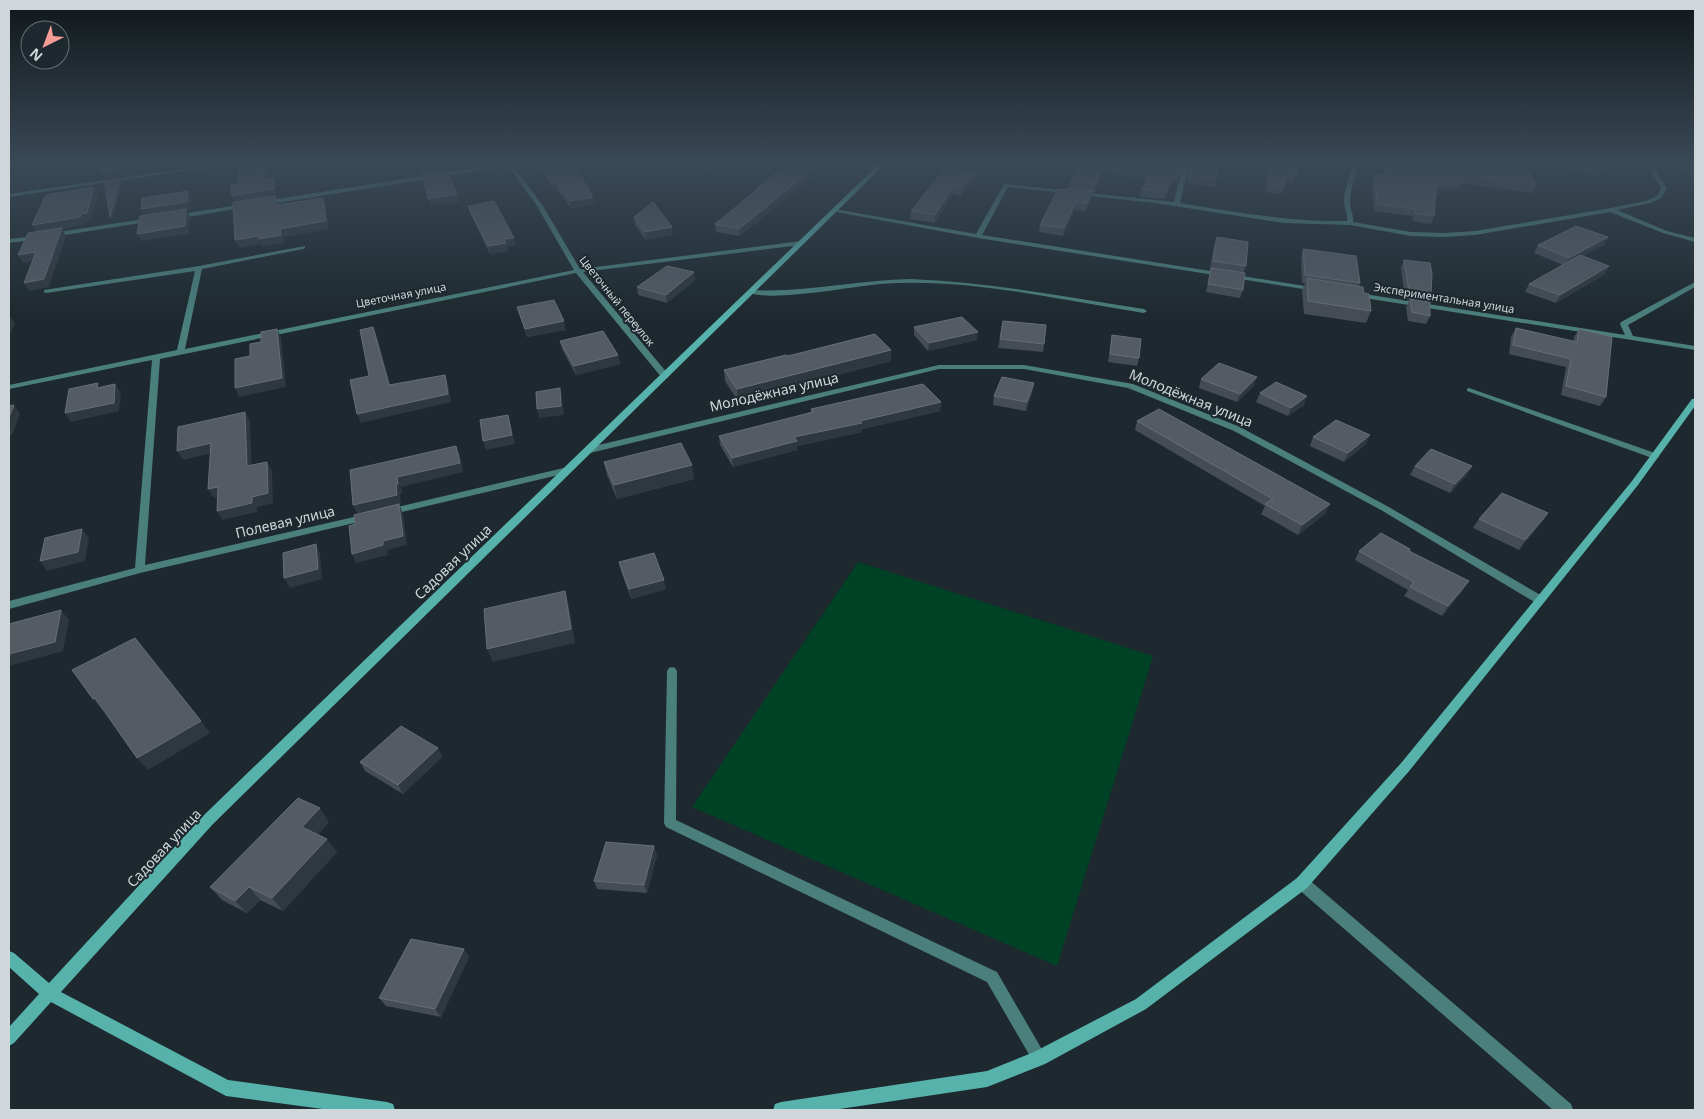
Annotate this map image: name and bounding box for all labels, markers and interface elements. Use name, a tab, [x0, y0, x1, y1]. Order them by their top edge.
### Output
north arrow	[20, 20, 70, 70]
text: N	[25, 44, 47, 66]
street label: Цветочный переулок	[576, 252, 659, 349]
street label: Цветочная улица	[355, 278, 447, 311]
street label: Экспериментальная улица	[1372, 279, 1516, 316]
street label: Молодёжная улица	[1127, 364, 1256, 431]
street label: Молодёжная улица	[708, 367, 840, 416]
street label: Полевая улица	[233, 501, 337, 542]
street label: Садовая улица	[410, 520, 495, 603]
street label: Садовая улица	[122, 804, 205, 891]

